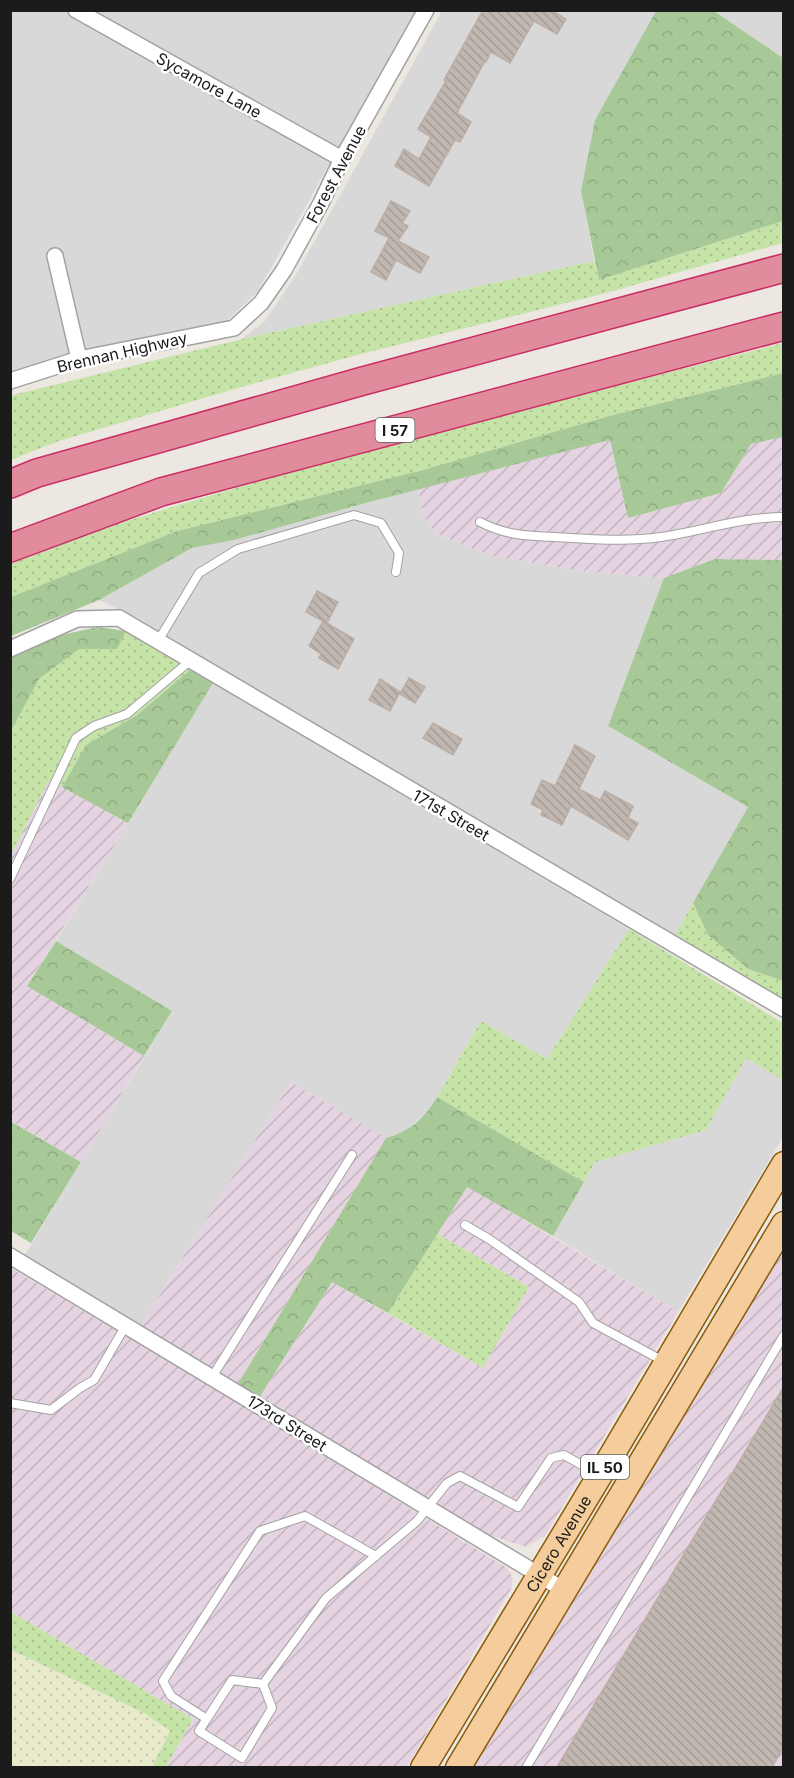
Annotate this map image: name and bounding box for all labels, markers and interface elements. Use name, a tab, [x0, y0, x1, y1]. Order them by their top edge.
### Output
street label: Sycamore Lane	[153, 48, 265, 122]
street label: Forest Avenue	[302, 122, 370, 226]
street label: Brennan Highway	[55, 327, 189, 377]
road number: I 57	[376, 418, 414, 442]
street label: 171st Street	[409, 785, 493, 845]
street label: 173rd Street	[243, 1391, 331, 1455]
road number: IL 50	[581, 1455, 629, 1479]
street label: Cicero Avenue	[521, 1491, 595, 1596]

